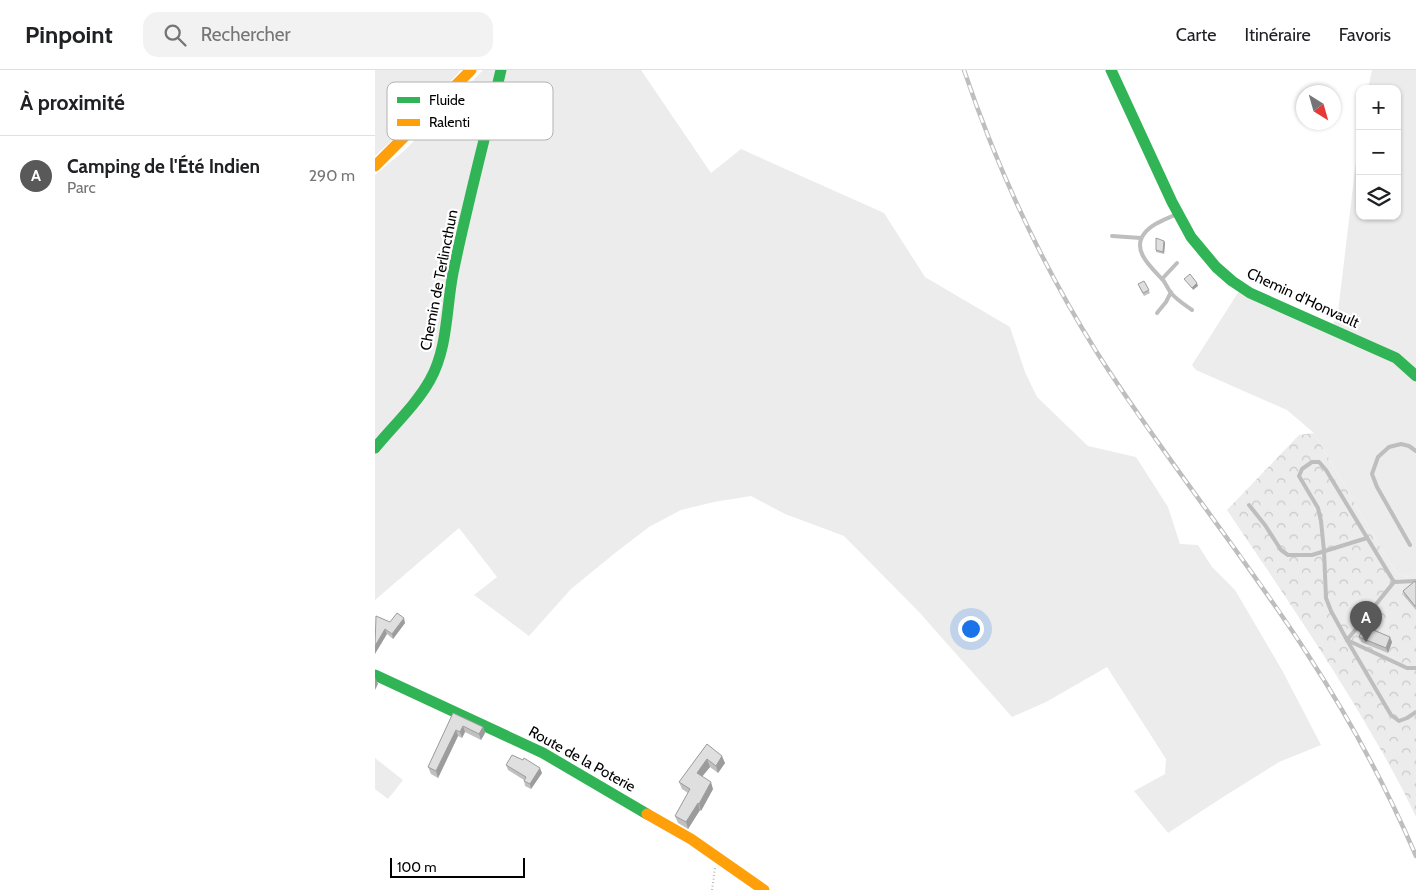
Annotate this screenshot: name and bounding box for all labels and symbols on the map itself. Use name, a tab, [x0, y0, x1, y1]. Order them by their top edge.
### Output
legend	[387, 82, 553, 140]
north arrow	[1296, 85, 1341, 130]
text: Fluide	[429, 91, 465, 109]
text: Ralenti	[429, 113, 470, 131]
street label: Chemin de Terlincthun	[417, 208, 461, 352]
street label: Chemin d'Honvault	[1244, 264, 1362, 332]
pin: A	[1350, 601, 1382, 642]
your location	[958, 616, 984, 642]
street label: Route de la Poterie	[525, 722, 639, 796]
scale bar	[390, 855, 525, 878]

